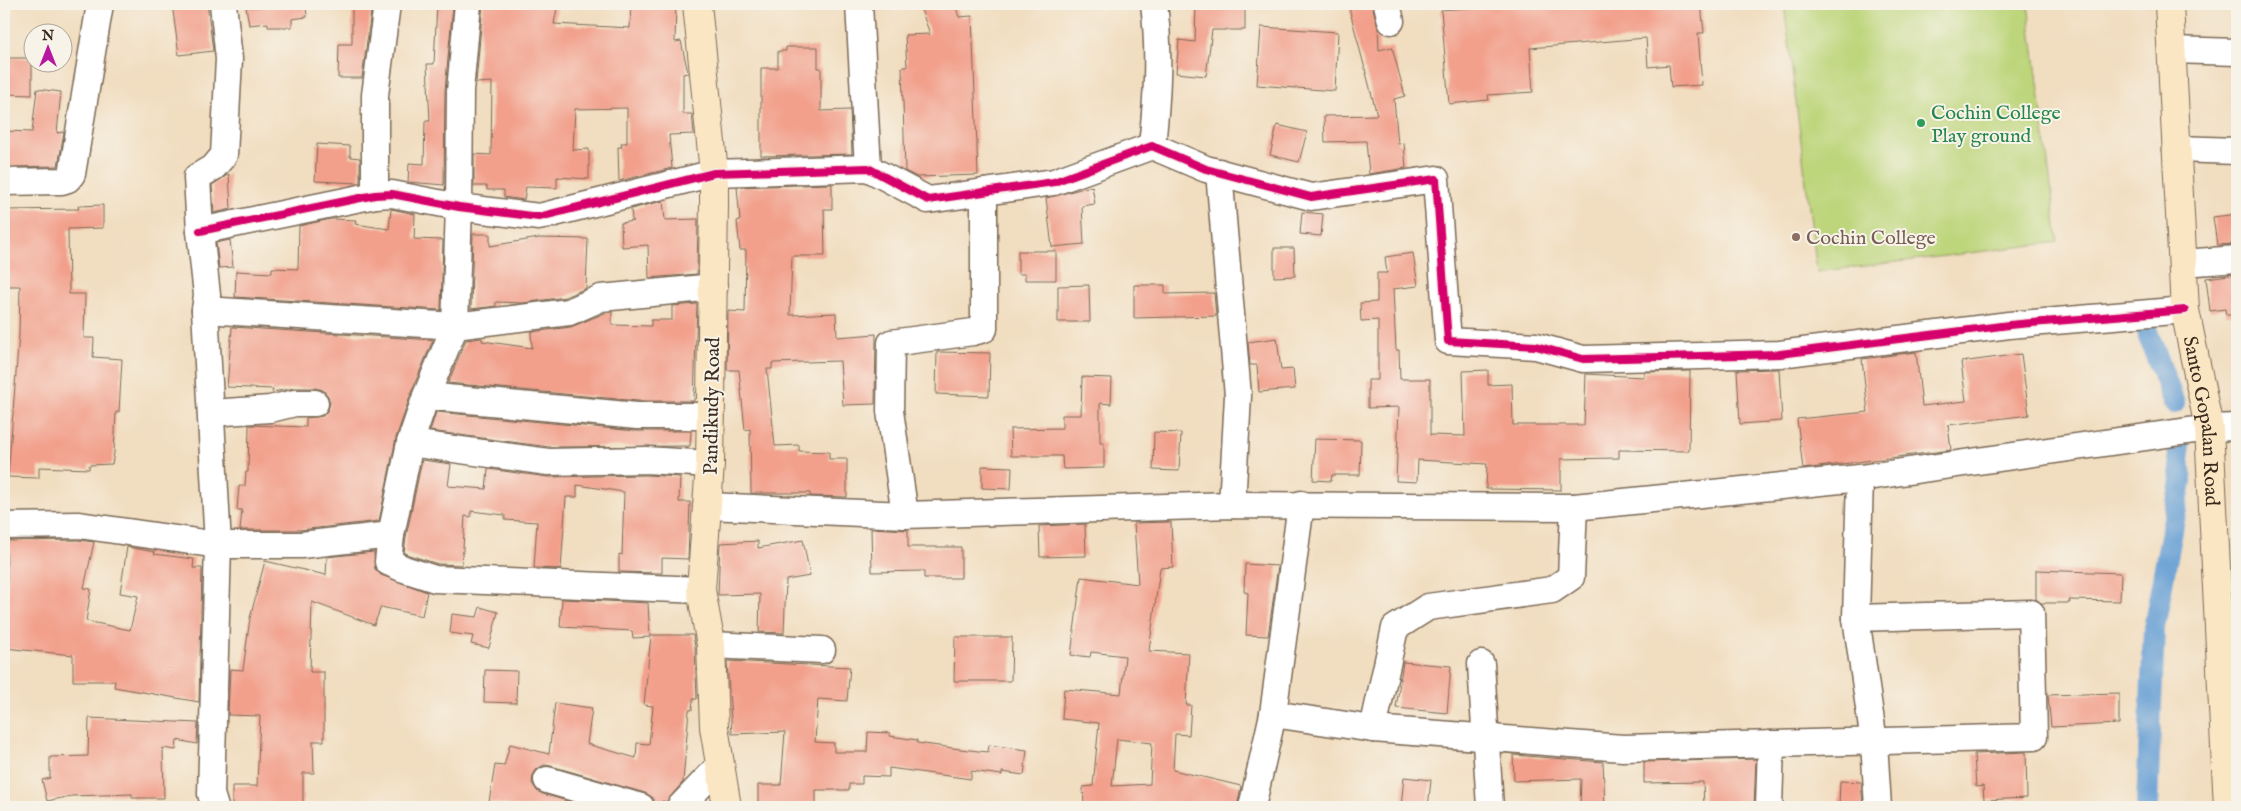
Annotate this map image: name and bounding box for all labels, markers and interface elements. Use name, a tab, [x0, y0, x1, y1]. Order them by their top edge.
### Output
north arrow	[22, 22, 72, 72]
text: N	[41, 27, 54, 45]
place label: Cochin College Play ground	[1931, 101, 2061, 149]
marker: Cochin College Play ground	[1915, 117, 1927, 129]
place label: Cochin College	[1806, 226, 1936, 251]
marker: Cochin College	[1790, 231, 1802, 243]
street label: Santo Gopalan Road	[2177, 334, 2224, 507]
street label: Pandikudy Road	[699, 337, 726, 475]

